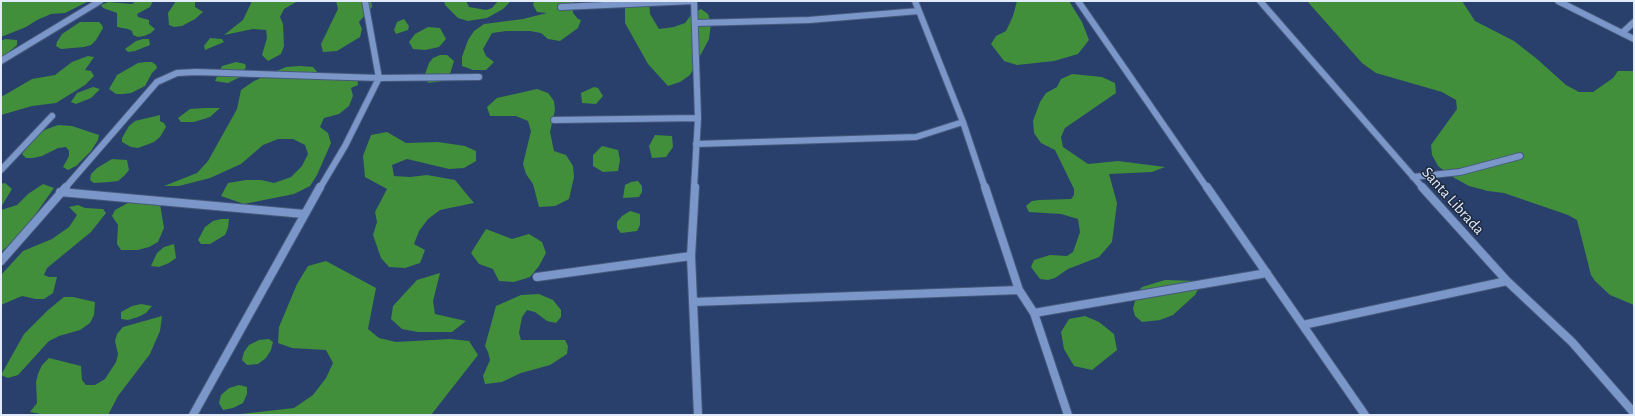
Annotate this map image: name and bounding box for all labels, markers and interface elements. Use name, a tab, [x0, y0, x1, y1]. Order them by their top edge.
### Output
street label: Santa Librada	[1418, 163, 1488, 239]

